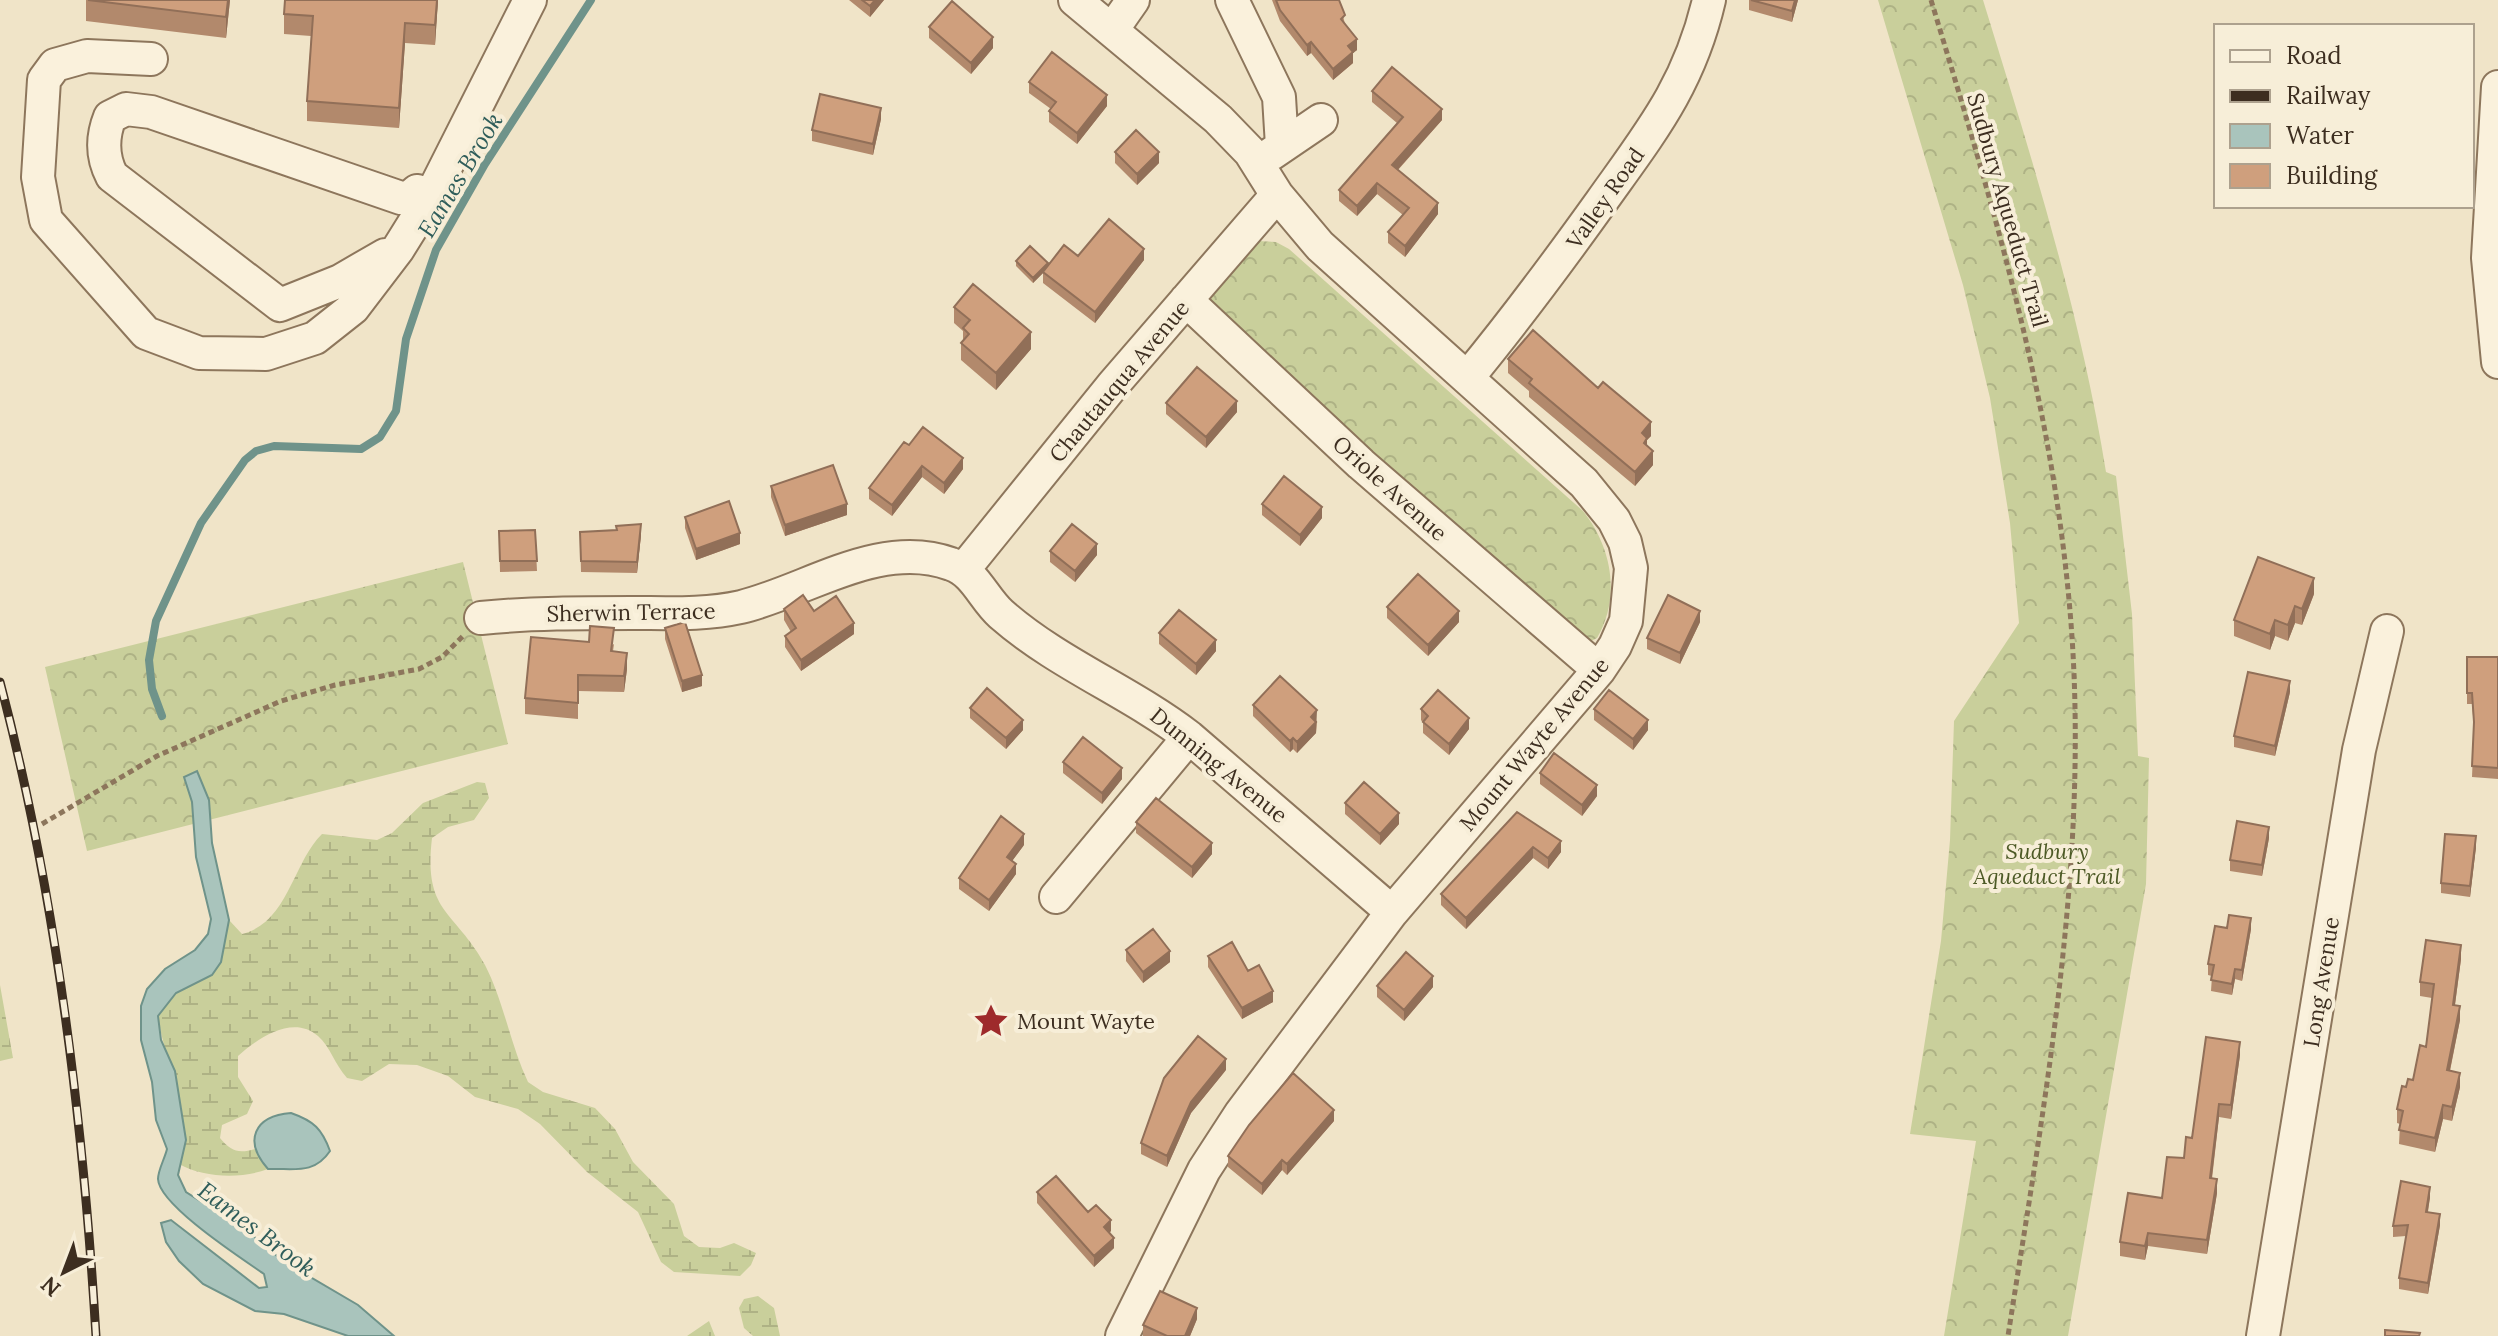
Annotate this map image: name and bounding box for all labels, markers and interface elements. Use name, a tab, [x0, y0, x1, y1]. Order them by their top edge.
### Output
legend	[2214, 24, 2474, 208]
text: Road	[2286, 40, 2342, 71]
text: Railway	[2286, 80, 2371, 111]
street label: Sudbury Aqueduct Trail	[1961, 90, 2055, 330]
water label: Eames Brook	[411, 107, 509, 243]
text: Water	[2286, 120, 2354, 151]
street label: Valley Road	[1559, 142, 1650, 255]
text: Building	[2286, 160, 2378, 191]
street label: Chautauqua Avenue	[1043, 294, 1195, 468]
street label: Oriole Avenue	[1327, 429, 1453, 547]
street label: Sherwin Terrace	[546, 597, 716, 627]
street label: Mount Wayte Avenue	[1453, 651, 1615, 837]
street label: Dunning Avenue	[1145, 701, 1293, 829]
park label: Sudbury Aqueduct Trail	[1972, 837, 2121, 890]
street label: Long Avenue	[2297, 915, 2345, 1049]
place icon: Mount Wayte	[972, 1002, 1010, 1040]
place label: Mount Wayte	[1017, 1007, 1155, 1035]
water label: Eames Brook	[192, 1174, 322, 1284]
north arrow	[24, 1232, 104, 1312]
text: N	[35, 1271, 66, 1303]

